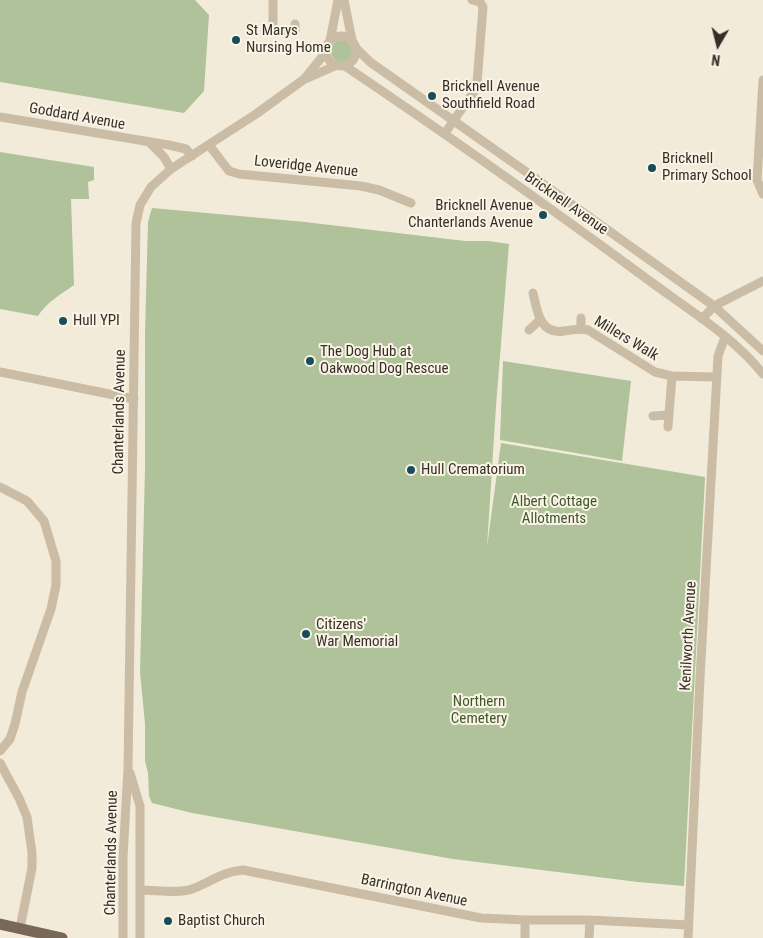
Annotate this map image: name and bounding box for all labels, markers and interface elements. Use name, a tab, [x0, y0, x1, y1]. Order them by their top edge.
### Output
north arrow	[693, 20, 743, 70]
place label: St Marys Nursing Home	[246, 22, 331, 57]
marker: St Marys Nursing Home	[230, 34, 242, 46]
text: N	[711, 51, 721, 68]
place label: Bricknell Avenue Southfield Road	[442, 78, 540, 113]
marker: Bricknell Avenue Southfield Road	[426, 90, 438, 102]
street label: Goddard Avenue	[28, 100, 126, 134]
place label: Bricknell Primary School	[662, 150, 752, 185]
street label: Loveridge Avenue	[253, 153, 359, 181]
marker: Bricknell Primary School	[646, 162, 658, 174]
street label: Bricknell Avenue	[521, 169, 611, 239]
place label: Bricknell Avenue Chanterlands Avenue	[408, 197, 533, 232]
marker: Bricknell Avenue Chanterlands Avenue	[537, 209, 549, 221]
place label: Hull YPI	[73, 312, 120, 330]
street label: Millers Walk	[590, 313, 662, 365]
marker: Hull YPI	[57, 315, 69, 327]
place label: The Dog Hub at Oakwood Dog Rescue	[320, 343, 449, 378]
street label: Chanterlands Avenue	[110, 349, 130, 475]
marker: The Dog Hub at Oakwood Dog Rescue	[304, 355, 316, 367]
place label: Hull Crematorium	[421, 461, 525, 479]
marker: Hull Crematorium	[405, 464, 417, 476]
park label: Albert Cottage Allotments	[511, 493, 597, 528]
street label: Kenilworth Avenue	[677, 581, 701, 691]
place label: Citizens' War Memorial	[316, 616, 398, 651]
marker: Citizens' War Memorial	[300, 628, 312, 640]
park label: Northern Cemetery	[451, 693, 507, 728]
street label: Chanterlands Avenue	[102, 790, 122, 916]
street label: Barrington Avenue	[359, 871, 469, 911]
place label: Baptist Church	[178, 912, 265, 930]
marker: Baptist Church	[162, 915, 174, 927]

